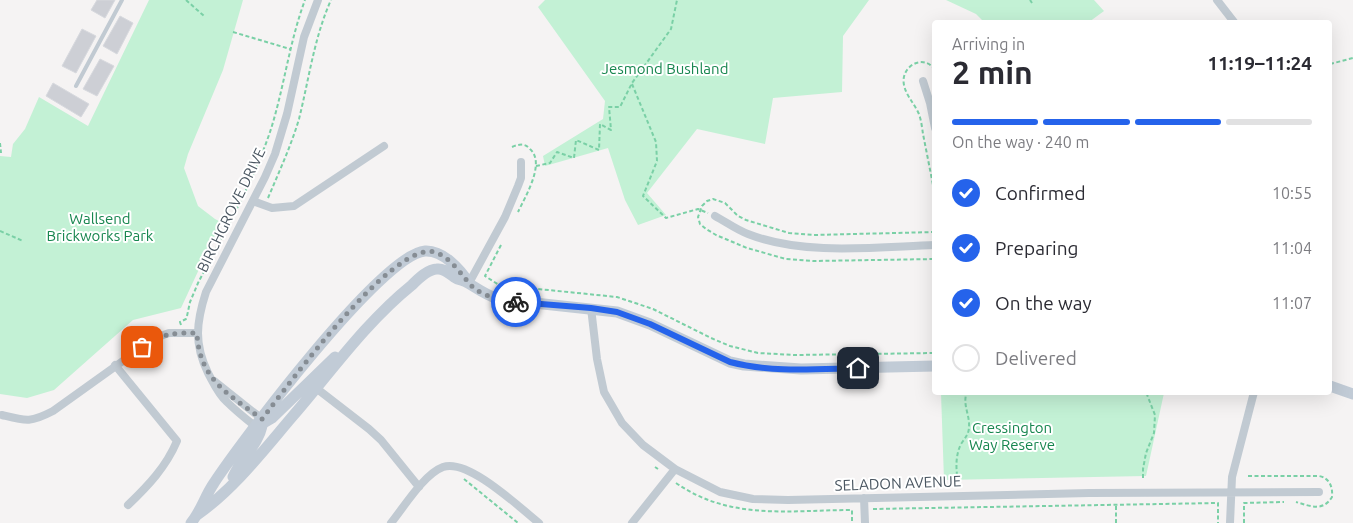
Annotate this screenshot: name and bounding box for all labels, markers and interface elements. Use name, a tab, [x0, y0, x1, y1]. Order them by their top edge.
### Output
text: Arriving in	[952, 35, 1025, 53]
text: 11:19–11:24	[1207, 52, 1312, 74]
text: 2 min	[952, 54, 1033, 90]
park label: Jesmond Bushland	[602, 60, 728, 77]
text: On the way · 240 m	[952, 133, 1089, 151]
street label: BIRCHGROVE DRIVE	[194, 145, 268, 275]
icon: check	[952, 179, 980, 207]
text: Confirmed	[995, 182, 1086, 204]
text: 10:55	[1272, 184, 1312, 202]
park label: Wallsend Brickworks Park	[47, 210, 154, 244]
icon: check	[952, 234, 980, 262]
text: Preparing	[995, 237, 1079, 259]
text: 11:04	[1272, 239, 1312, 257]
courier	[491, 277, 541, 327]
icon: bike	[502, 288, 530, 316]
icon: check	[952, 289, 980, 317]
text: On the way	[995, 292, 1092, 314]
text: 11:07	[1272, 294, 1312, 312]
pin	[121, 326, 163, 368]
icon: bag	[128, 333, 156, 361]
pin	[837, 347, 879, 389]
text: Delivered	[995, 347, 1077, 369]
icon: home	[844, 354, 872, 382]
park label: Cressington Way Reserve	[969, 419, 1055, 453]
street label: SELADON AVENUE	[834, 472, 962, 494]

